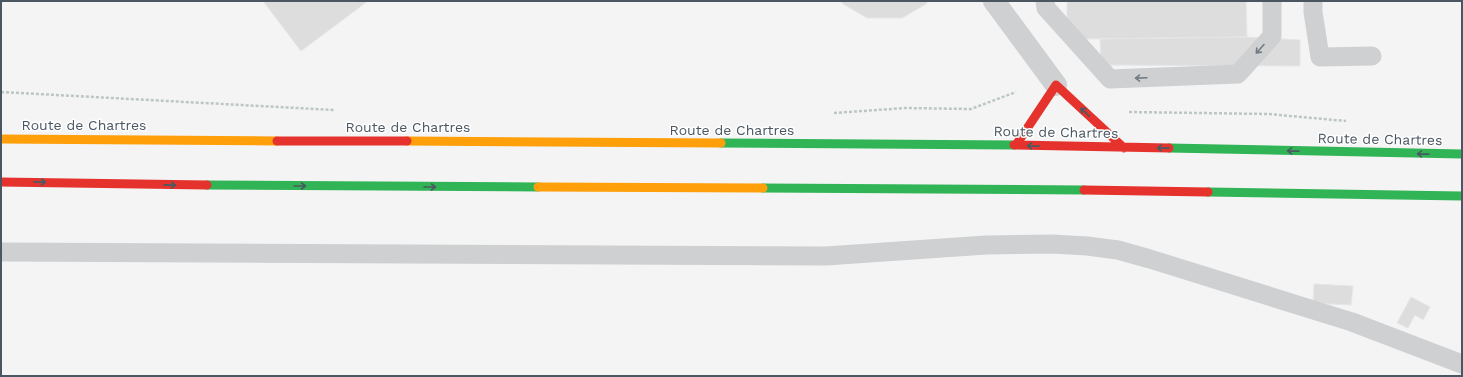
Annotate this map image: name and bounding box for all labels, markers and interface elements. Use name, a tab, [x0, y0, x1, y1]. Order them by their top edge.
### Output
one-way arrow	[1255, 44, 1265, 54]
one-way arrow	[1135, 74, 1148, 81]
one-way arrow	[1080, 107, 1091, 116]
street label: Route de Chartres	[22, 117, 146, 133]
street label: Route de Chartres	[346, 119, 470, 135]
street label: Route de Chartres	[670, 122, 794, 138]
street label: Route de Chartres	[993, 123, 1119, 141]
street label: Route de Chartres	[1317, 130, 1443, 148]
one-way arrow	[1027, 142, 1040, 150]
one-way arrow	[1157, 145, 1170, 152]
one-way arrow	[1287, 147, 1300, 155]
one-way arrow	[1417, 150, 1430, 157]
one-way arrow	[33, 178, 46, 186]
one-way arrow	[163, 181, 176, 189]
one-way arrow	[293, 182, 306, 190]
one-way arrow	[423, 183, 436, 191]

